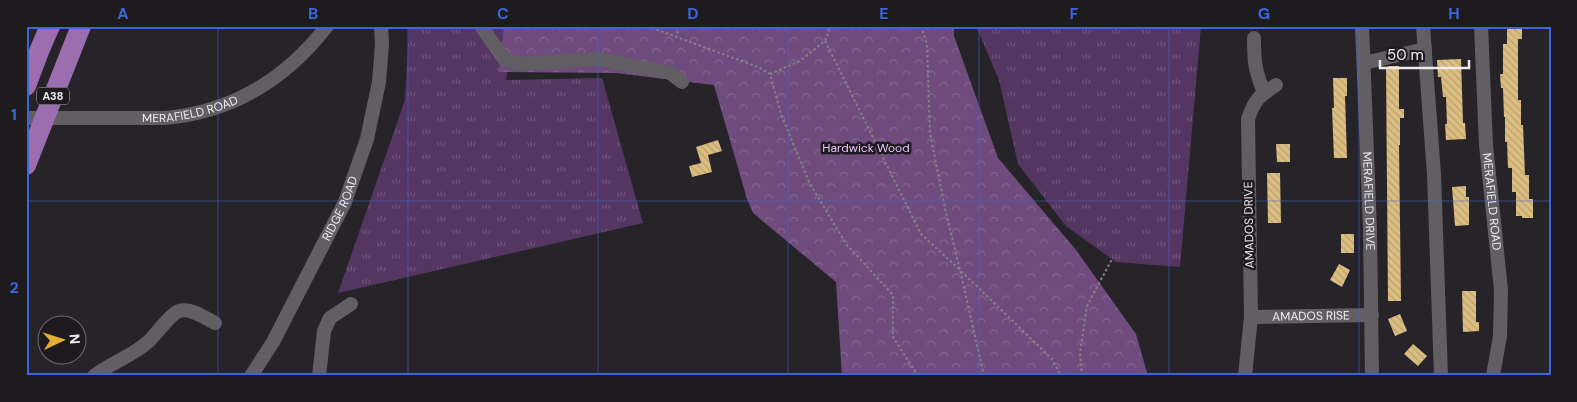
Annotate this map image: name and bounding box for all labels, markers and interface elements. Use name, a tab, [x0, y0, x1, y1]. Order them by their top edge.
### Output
text: A	[117, 3, 129, 24]
text: B	[308, 3, 318, 24]
text: C	[497, 3, 509, 24]
text: D	[687, 3, 699, 24]
text: E	[879, 3, 889, 24]
text: F	[1070, 3, 1079, 24]
text: G	[1258, 3, 1270, 24]
text: H	[1448, 3, 1460, 24]
scale bar	[1380, 38, 1468, 70]
text: 50 m	[1387, 45, 1424, 65]
road number: A38	[37, 88, 69, 104]
street label: MERAFIELD ROAD	[142, 92, 240, 126]
text: 1	[11, 104, 17, 125]
park label: Hardwick Wood	[822, 140, 910, 156]
street label: MERAFIELD DRIVE	[1359, 151, 1378, 251]
street label: MERAFIELD ROAD	[1479, 152, 1505, 251]
street label: RIDGE ROAD	[318, 174, 361, 244]
street label: AMADOS DRIVE	[1240, 181, 1258, 269]
text: 2	[9, 277, 19, 298]
street label: AMADOS RISE	[1272, 307, 1350, 325]
north arrow	[38, 314, 88, 364]
text: N	[66, 333, 84, 345]

